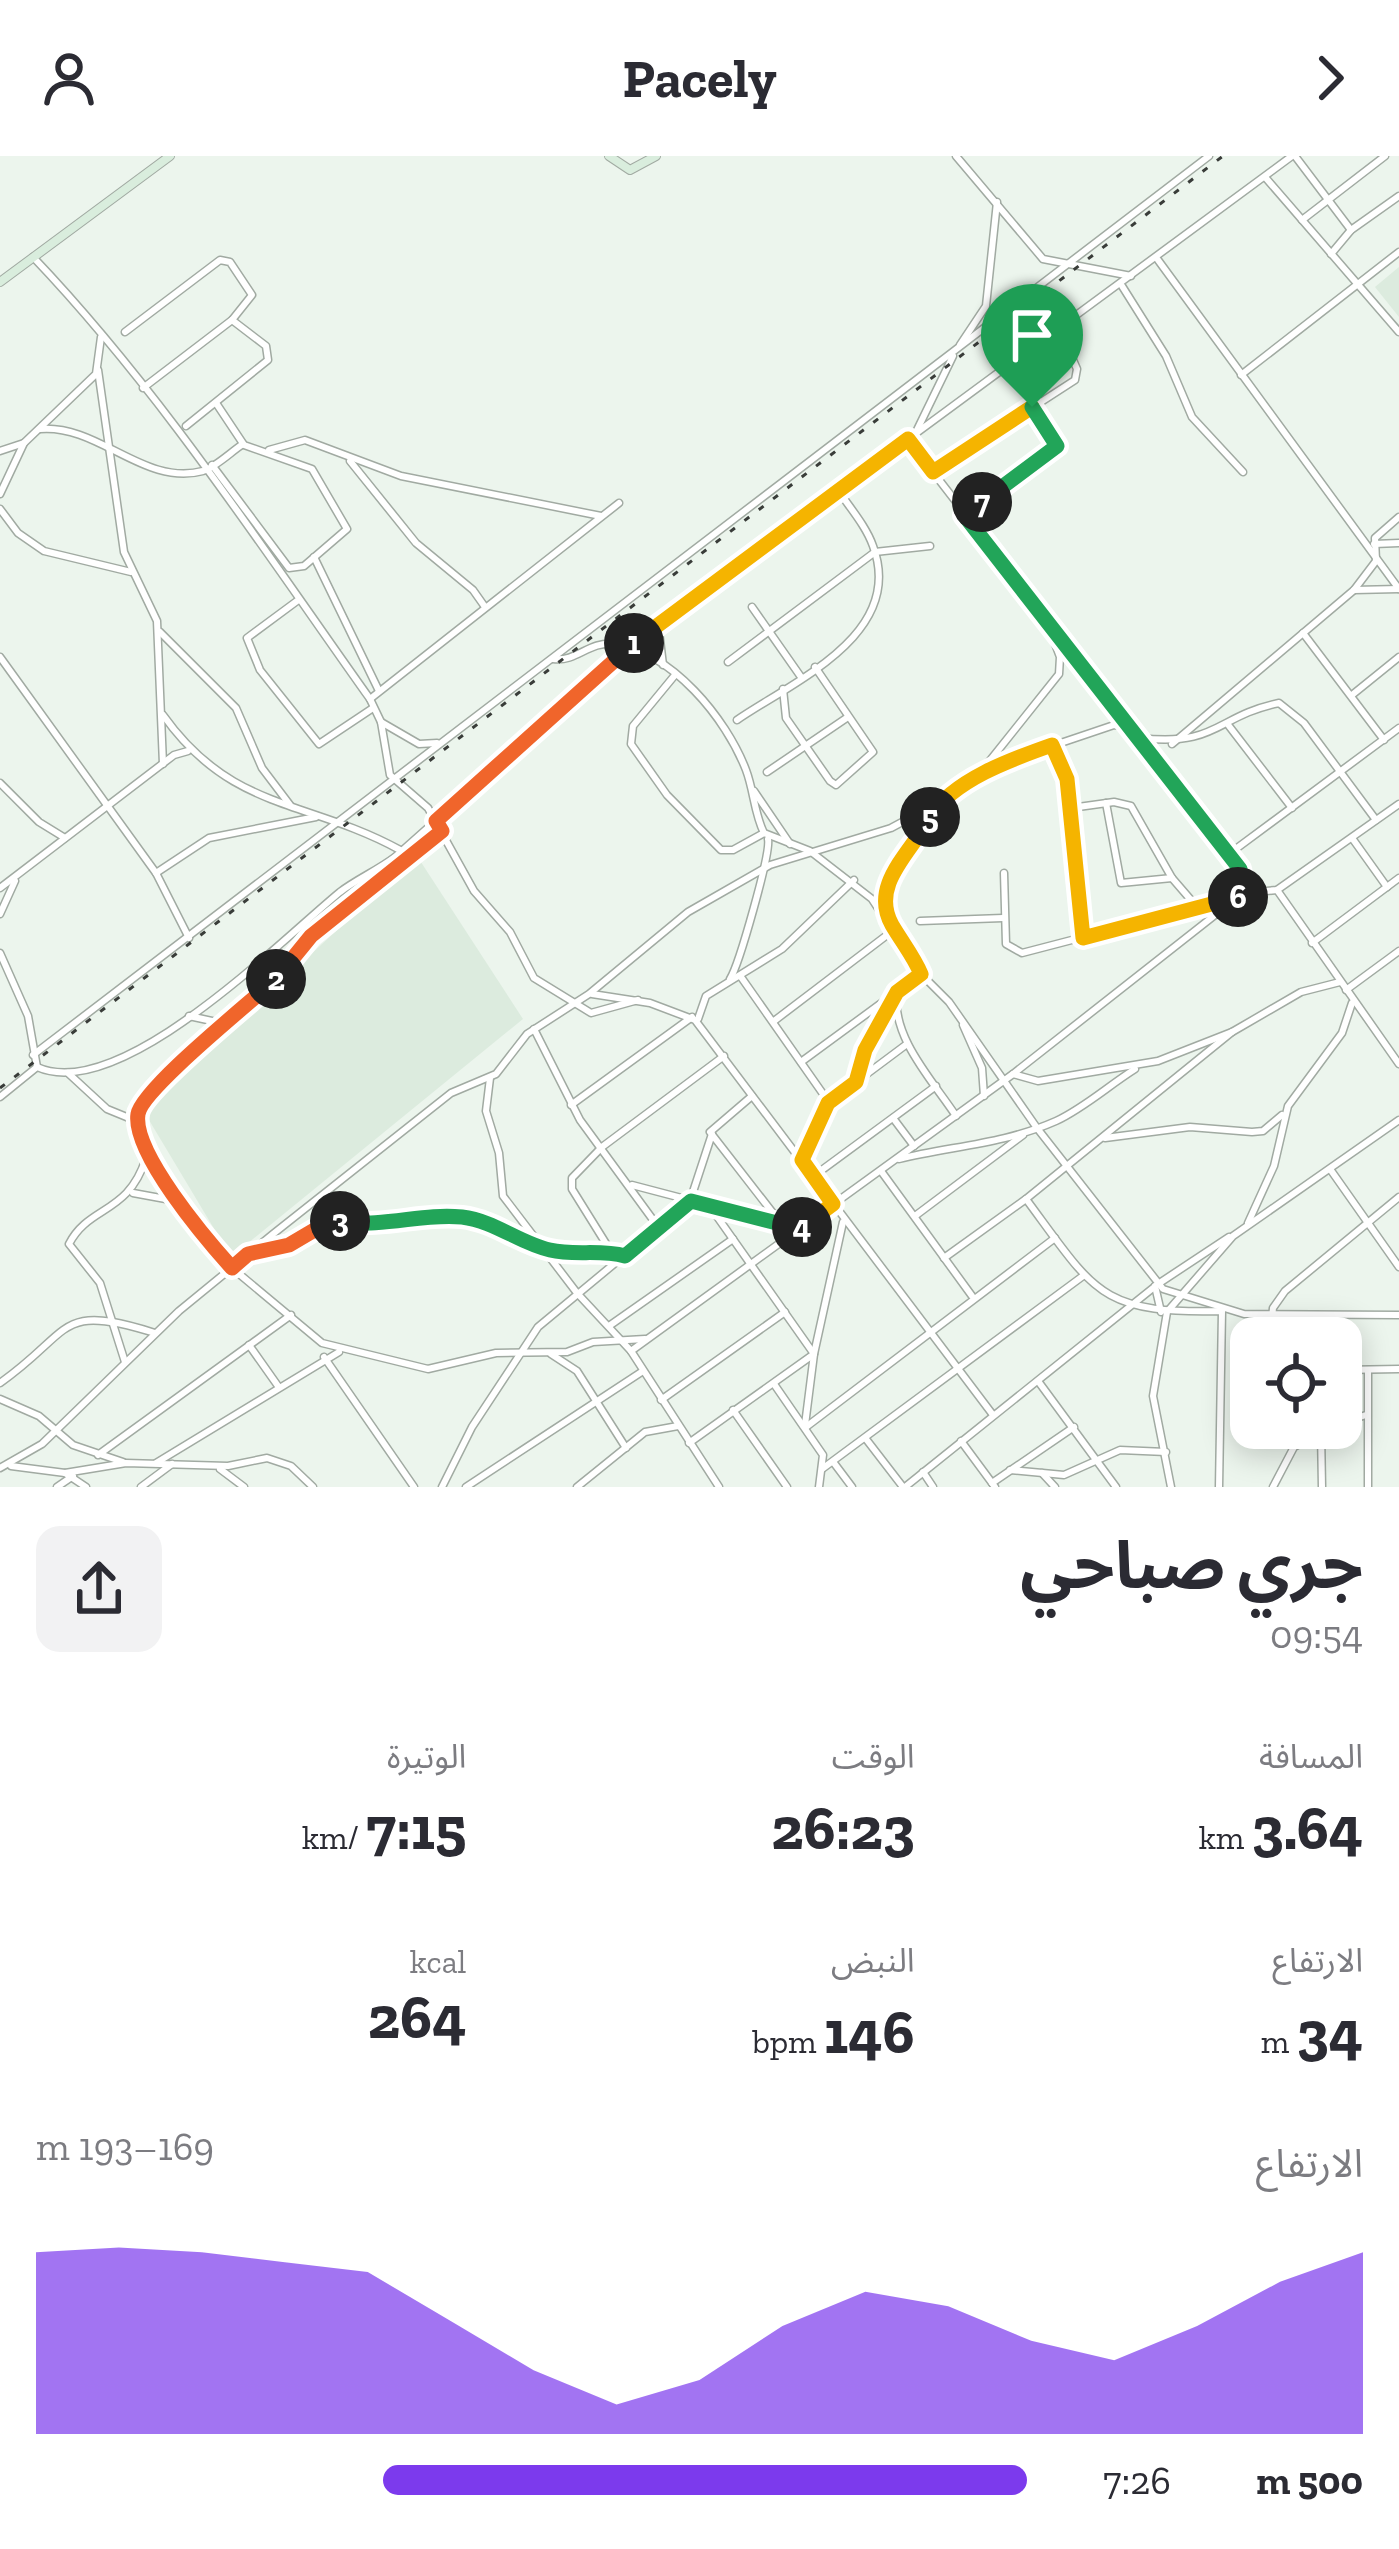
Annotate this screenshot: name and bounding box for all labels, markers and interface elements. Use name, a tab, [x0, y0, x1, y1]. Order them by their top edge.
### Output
icon: person	[36, 45, 102, 111]
icon: forward	[1297, 45, 1363, 111]
text: Pacely	[622, 46, 777, 111]
pin	[981, 284, 1083, 407]
icon: arrive	[999, 302, 1065, 368]
pin: 7	[952, 472, 1012, 532]
text: 7	[974, 482, 990, 521]
pin: 1	[604, 613, 664, 673]
text: 1	[627, 623, 641, 662]
pin: 5	[900, 787, 960, 847]
text: 5	[921, 797, 939, 836]
pin: 6	[1208, 867, 1268, 927]
text: 6	[1229, 877, 1247, 916]
pin: 2	[246, 949, 306, 1009]
text: 2	[267, 959, 285, 998]
pin: 3	[310, 1191, 370, 1251]
pin: 4	[772, 1197, 832, 1257]
text: 3	[331, 1201, 349, 1240]
text: 4	[793, 1207, 811, 1246]
map controls	[1230, 1317, 1362, 1449]
button: locate	[1230, 1317, 1362, 1449]
button: share	[36, 1526, 162, 1652]
text: جري صباحي	[1020, 1526, 1363, 1605]
text: 09:54	[1270, 1611, 1363, 1658]
text: الوتيرة	[387, 1737, 466, 1776]
text: الوقت	[832, 1737, 915, 1776]
text: المسافة	[1259, 1737, 1363, 1776]
text: 7:15	[366, 1792, 466, 1864]
text: 26:23	[771, 1792, 915, 1864]
text: 3.64	[1252, 1792, 1363, 1864]
text: /km	[302, 1818, 366, 1857]
text: km	[1199, 1818, 1252, 1857]
text: النبض	[831, 1941, 915, 1980]
text: الارتفاع	[1272, 1941, 1363, 1980]
text: kcal	[410, 1942, 466, 1981]
text: 264	[368, 1981, 466, 2053]
text: 146	[824, 1996, 915, 2068]
text: 34	[1297, 1996, 1363, 2068]
text: bpm	[752, 2022, 824, 2061]
text: m	[1261, 2022, 1297, 2061]
text: 169–193 m	[36, 2123, 214, 2170]
text: الارتفاع	[1256, 2140, 1363, 2187]
text: 7:26	[1103, 2457, 1171, 2504]
text: 500 m	[1256, 2457, 1363, 2504]

